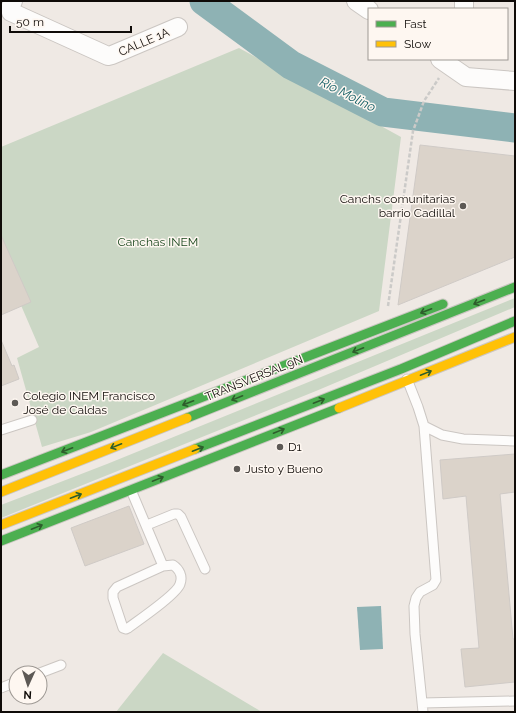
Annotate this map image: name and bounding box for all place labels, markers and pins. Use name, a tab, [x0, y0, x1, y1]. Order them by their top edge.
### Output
place label: Canchs comunitarias barrio Cadillal	[340, 192, 456, 220]
marker: Canchs comunitarias barrio Cadillal	[458, 201, 468, 211]
place label: Colegio INEM Francisco José de Caldas	[23, 389, 155, 417]
marker: Colegio INEM Francisco José de Caldas	[10, 398, 20, 408]
place label: D1	[288, 440, 302, 454]
marker: D1	[275, 442, 285, 452]
place label: Justo y Bueno	[245, 462, 323, 476]
marker: Justo y Bueno	[232, 464, 242, 474]

